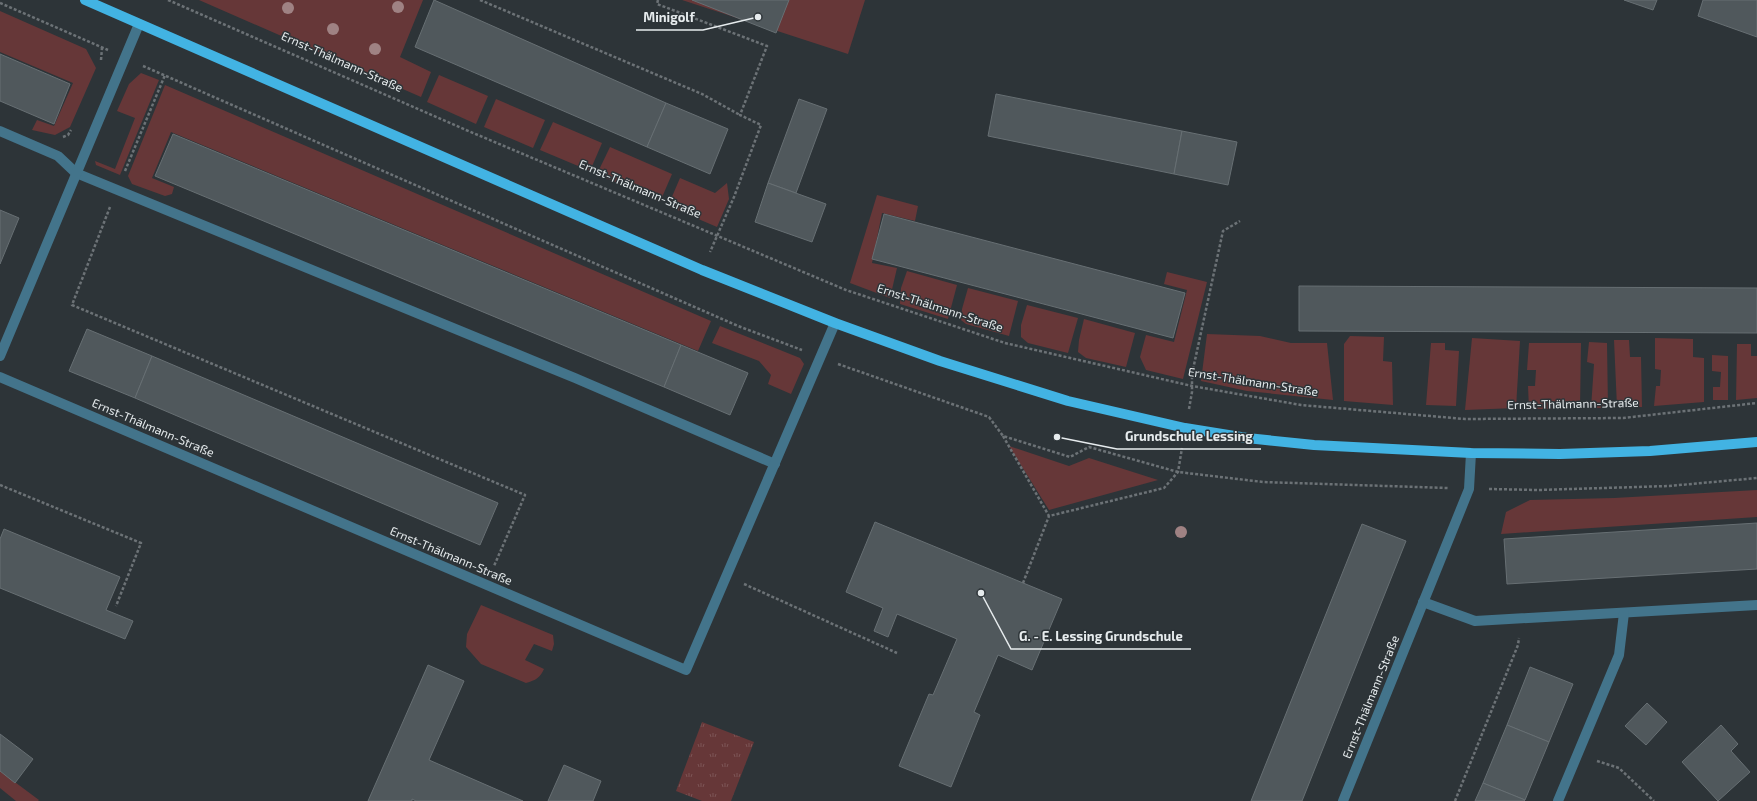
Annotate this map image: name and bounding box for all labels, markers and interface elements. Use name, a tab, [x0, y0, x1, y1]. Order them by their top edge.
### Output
callout: Minigolf	[636, 5, 703, 30]
text: Minigolf	[643, 9, 695, 25]
street label: Ernst-Thälmann-Straße	[280, 28, 405, 94]
street label: Ernst-Thälmann-Straße	[577, 156, 704, 220]
street label: Ernst-Thälmann-Straße	[876, 280, 1005, 334]
street label: Ernst-Thälmann-Straße	[1187, 364, 1319, 398]
street label: Ernst-Thälmann-Straße	[90, 395, 217, 459]
street label: Ernst-Thälmann-Straße	[1507, 395, 1639, 411]
callout: Grundschule Lessing	[1117, 424, 1261, 449]
text: Grundschule Lessing	[1125, 428, 1253, 444]
street label: Ernst-Thälmann-Straße	[388, 523, 515, 587]
callout: G. - E. Lessing Grundschule	[1011, 624, 1191, 649]
text: G. - E. Lessing Grundschule	[1019, 628, 1183, 644]
street label: Ernst-Thälmann-Straße	[1339, 633, 1401, 760]

